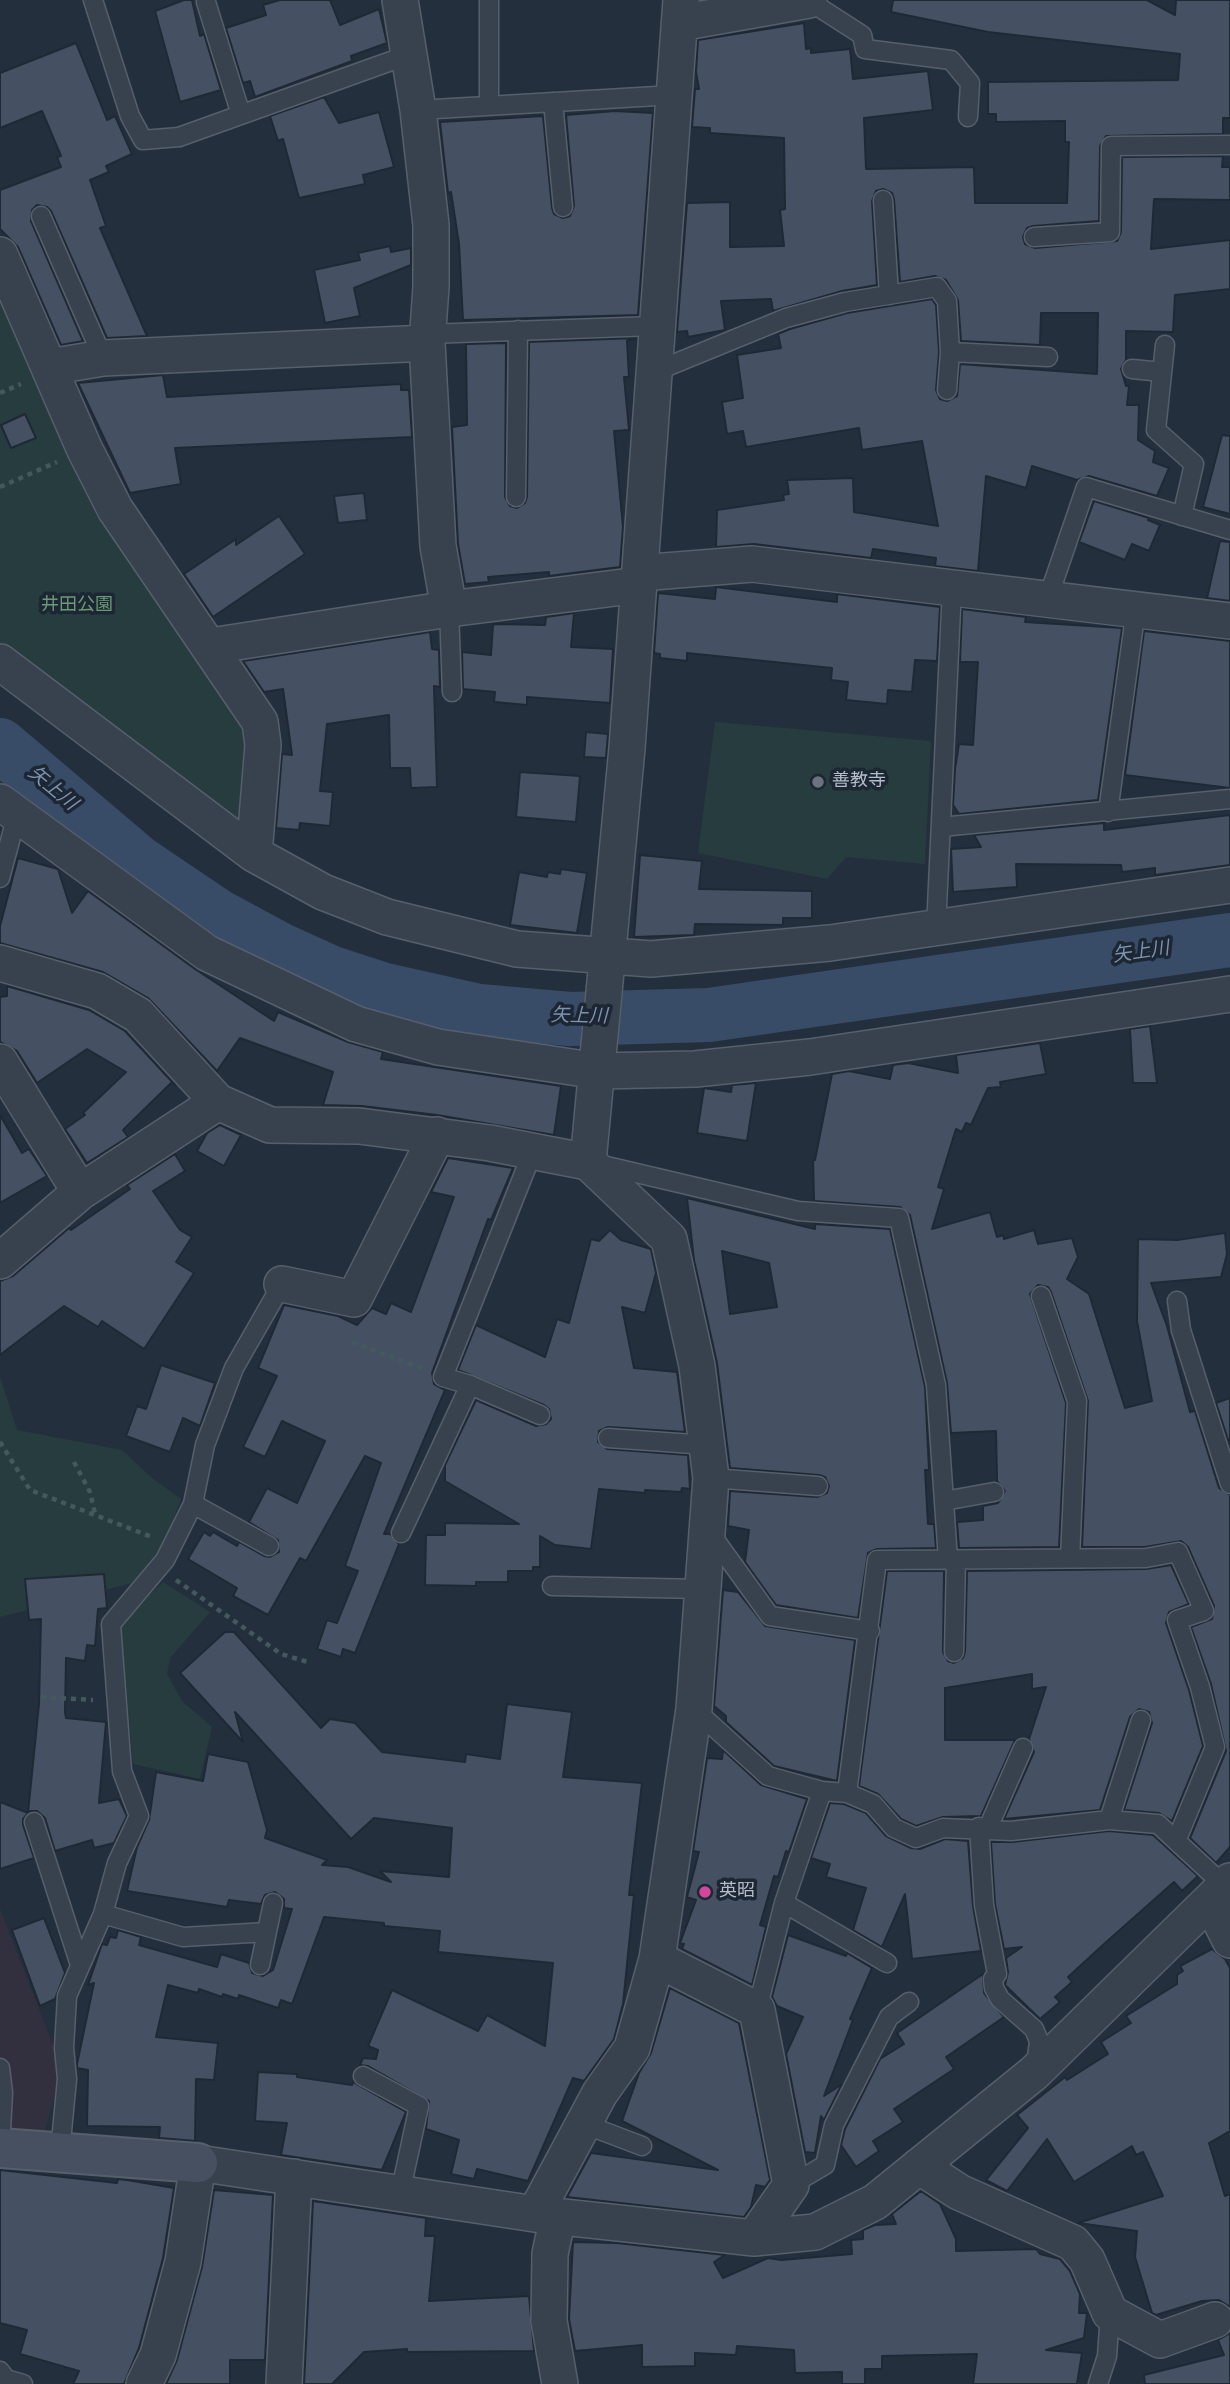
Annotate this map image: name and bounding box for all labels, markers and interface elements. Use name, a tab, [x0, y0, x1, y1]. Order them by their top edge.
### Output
park label: 井田公園	[41, 595, 113, 617]
water label: 矢上川	[23, 762, 81, 816]
place label: 善教寺	[832, 771, 886, 793]
marker: 善教寺	[810, 774, 826, 790]
water label: 矢上川	[1111, 938, 1171, 968]
water label: 矢上川	[550, 1005, 608, 1029]
place label: 英昭	[719, 1881, 755, 1903]
marker: 英昭	[697, 1884, 713, 1900]

